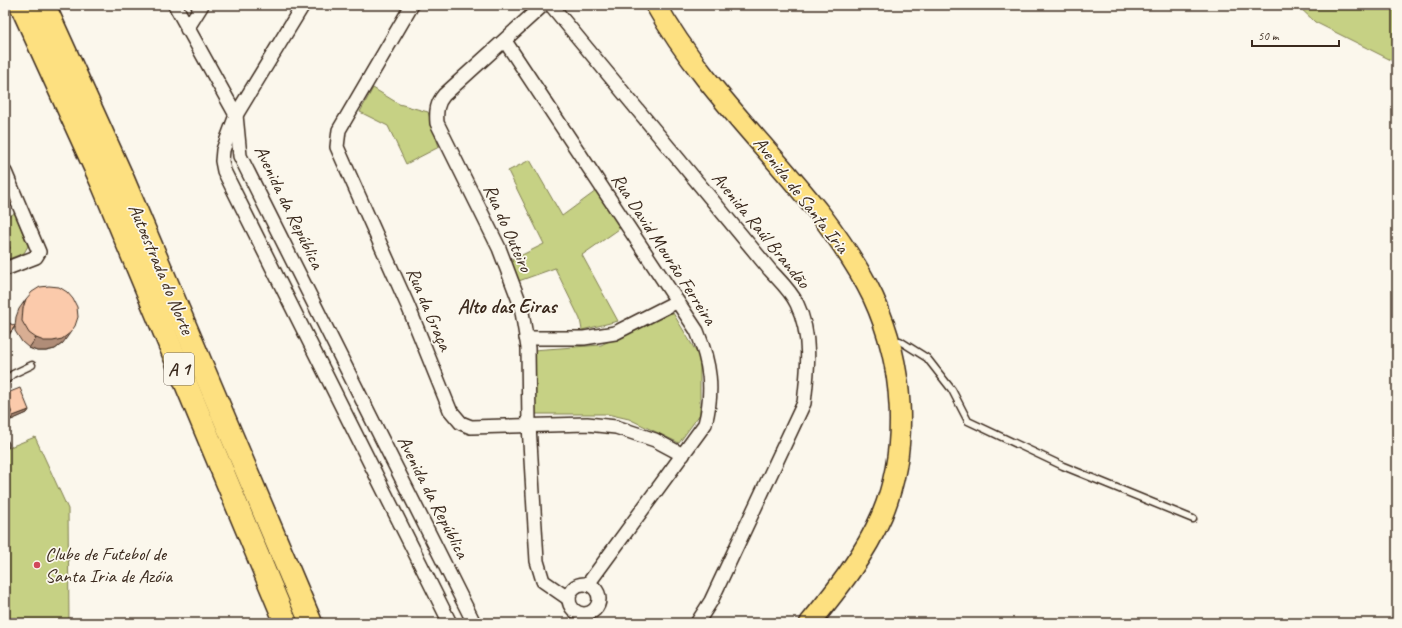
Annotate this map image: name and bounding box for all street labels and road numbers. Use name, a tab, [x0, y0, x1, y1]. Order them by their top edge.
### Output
street label: Avenida de Santa Iria	[748, 132, 855, 259]
street label: Avenida da República	[249, 141, 330, 274]
street label: Avenida Raúl Brandão	[707, 167, 816, 294]
street label: Rua David Mourão Ferreira	[606, 169, 723, 330]
street label: Rua do Outeiro	[478, 180, 539, 277]
street label: Autoestrada do Norte	[123, 200, 200, 339]
street label: Rua da Graça	[401, 264, 458, 356]
road number: A 1	[164, 353, 194, 385]
street label: Avenida da República	[392, 432, 475, 564]

